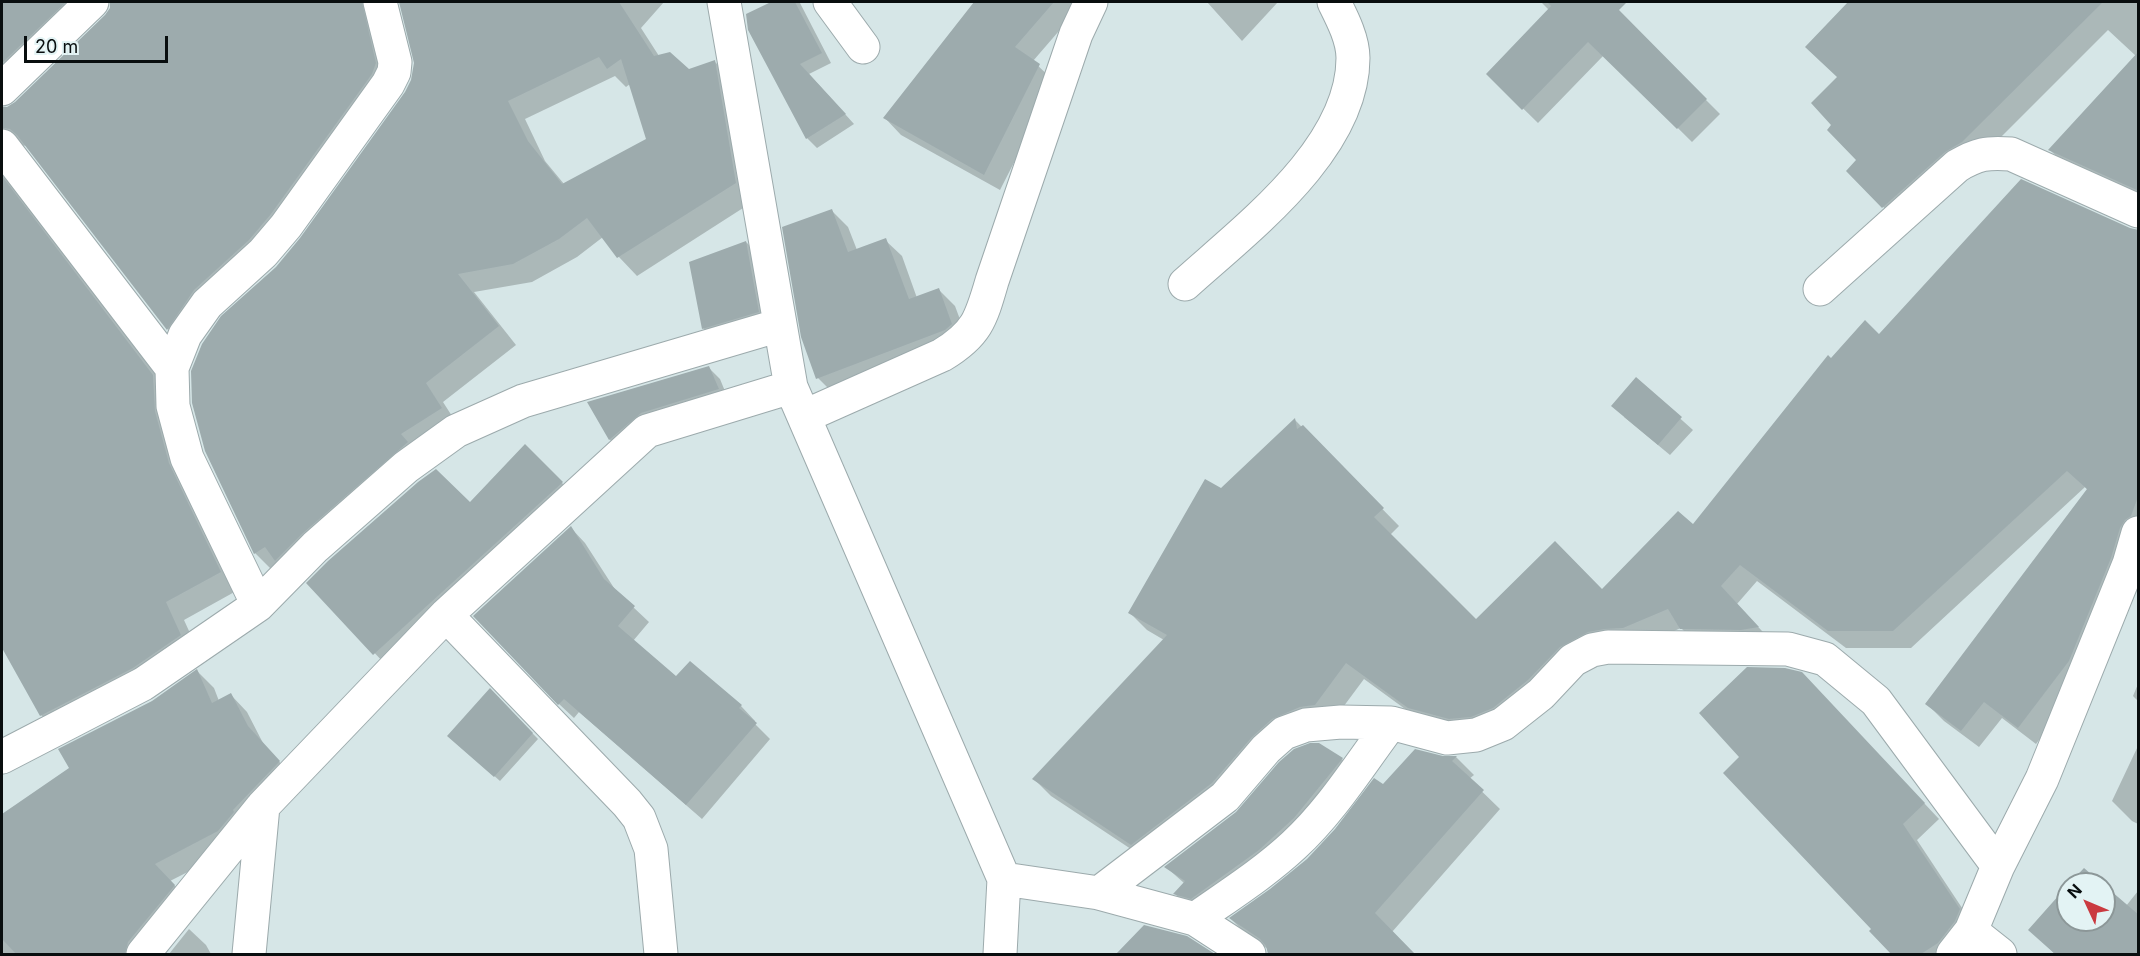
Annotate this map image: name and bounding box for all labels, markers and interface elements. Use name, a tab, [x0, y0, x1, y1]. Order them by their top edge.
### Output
scale bar	[27, 24, 171, 62]
text: 20 m	[35, 36, 78, 57]
north arrow	[2056, 872, 2116, 932]
text: N	[2063, 880, 2086, 902]

